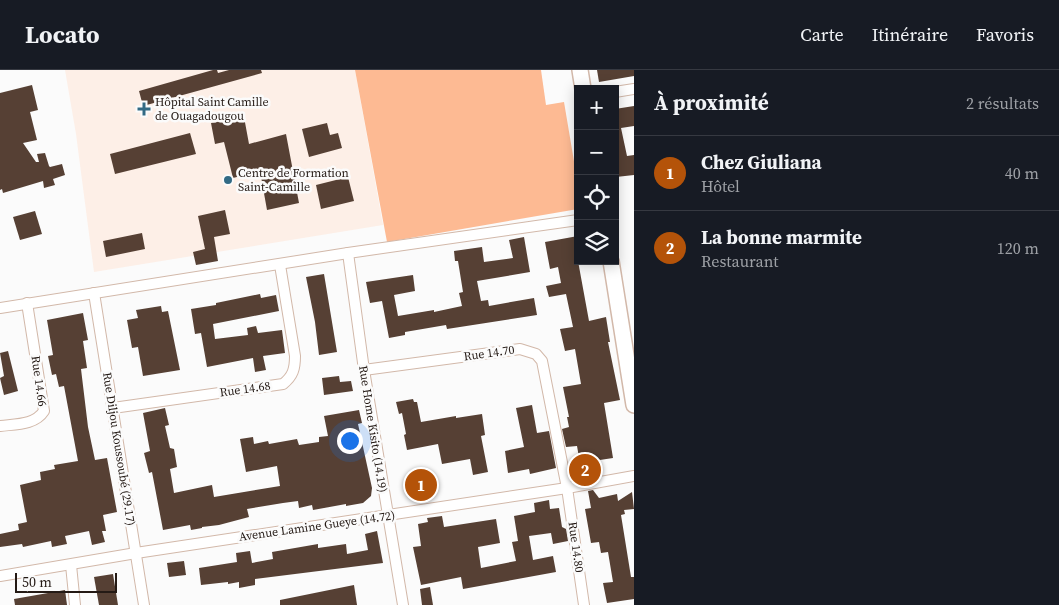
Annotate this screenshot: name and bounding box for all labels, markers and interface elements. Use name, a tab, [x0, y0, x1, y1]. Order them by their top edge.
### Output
text: Locato	[25, 18, 100, 51]
text: Carte	[800, 22, 844, 47]
text: Itinéraire	[872, 22, 948, 47]
text: Favoris	[976, 22, 1034, 47]
map controls	[574, 85, 619, 265]
button: +	[574, 85, 619, 130]
text: À proximité	[654, 88, 769, 117]
text: 2 résultats	[966, 92, 1039, 114]
place label: Hôpital Saint Camille de Ouagadougou	[155, 94, 269, 124]
marker: Hôpital Saint Camille de Ouagadougou	[137, 102, 151, 116]
button: −	[574, 130, 619, 175]
text: Chez Giuliana	[701, 149, 822, 175]
text: 1	[666, 162, 674, 184]
text: 40 m	[1005, 162, 1039, 184]
place label: Centre de Formation Saint-Camille	[238, 165, 349, 195]
marker: Centre de Formation Saint-Camille	[222, 174, 234, 186]
button: locate	[574, 175, 619, 220]
text: Hôtel	[701, 175, 740, 197]
button: layers	[574, 220, 619, 265]
text: La bonne marmite	[701, 224, 862, 250]
text: 2	[666, 237, 674, 259]
text: 120 m	[997, 237, 1039, 259]
text: Restaurant	[701, 250, 779, 272]
street label: Rue 14.70	[463, 342, 515, 364]
street label: Rue 14.66	[28, 355, 50, 407]
street label: Rue Home Kisito (14.19)	[355, 364, 391, 494]
street label: Rue Diljou Koussoubé (29.17)	[99, 371, 139, 527]
street label: Rue 14.68	[219, 378, 271, 400]
your location	[337, 428, 363, 454]
pin: 2	[569, 451, 601, 489]
pin: 1	[405, 466, 437, 504]
street label: Avenue Lamine Gueye (14.72)	[238, 507, 396, 545]
street label: Rue 14.80	[565, 521, 587, 573]
scale bar	[15, 570, 118, 593]
text: 50 m	[22, 572, 52, 592]

